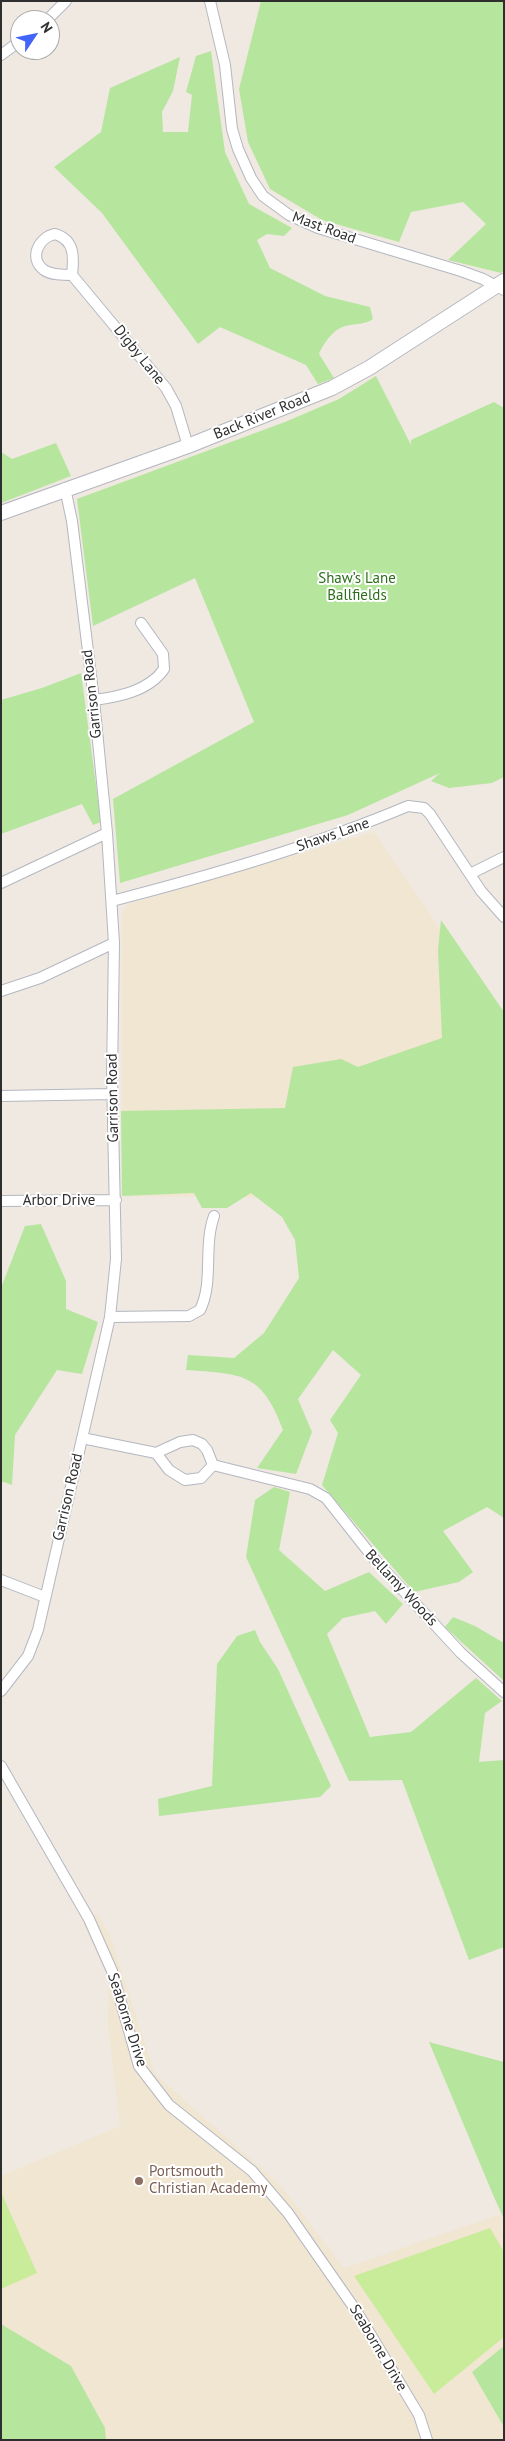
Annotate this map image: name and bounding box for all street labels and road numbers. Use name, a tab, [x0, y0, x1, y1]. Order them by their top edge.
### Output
street label: Mast Road	[290, 208, 358, 248]
street label: Digby Lane	[110, 322, 168, 388]
street label: Back River Road	[211, 388, 313, 444]
street label: Garrison Road	[78, 649, 106, 739]
street label: Shaws Lane	[294, 814, 372, 856]
street label: Garrison Road	[103, 1053, 123, 1143]
street label: Arbor Drive	[23, 1192, 95, 1210]
street label: Garrison Road	[49, 1452, 87, 1542]
street label: Bellamy Woods	[361, 1546, 441, 1630]
street label: Seaborne Drive	[103, 1971, 151, 2069]
street label: Seaborne Drive	[345, 2301, 411, 2395]

